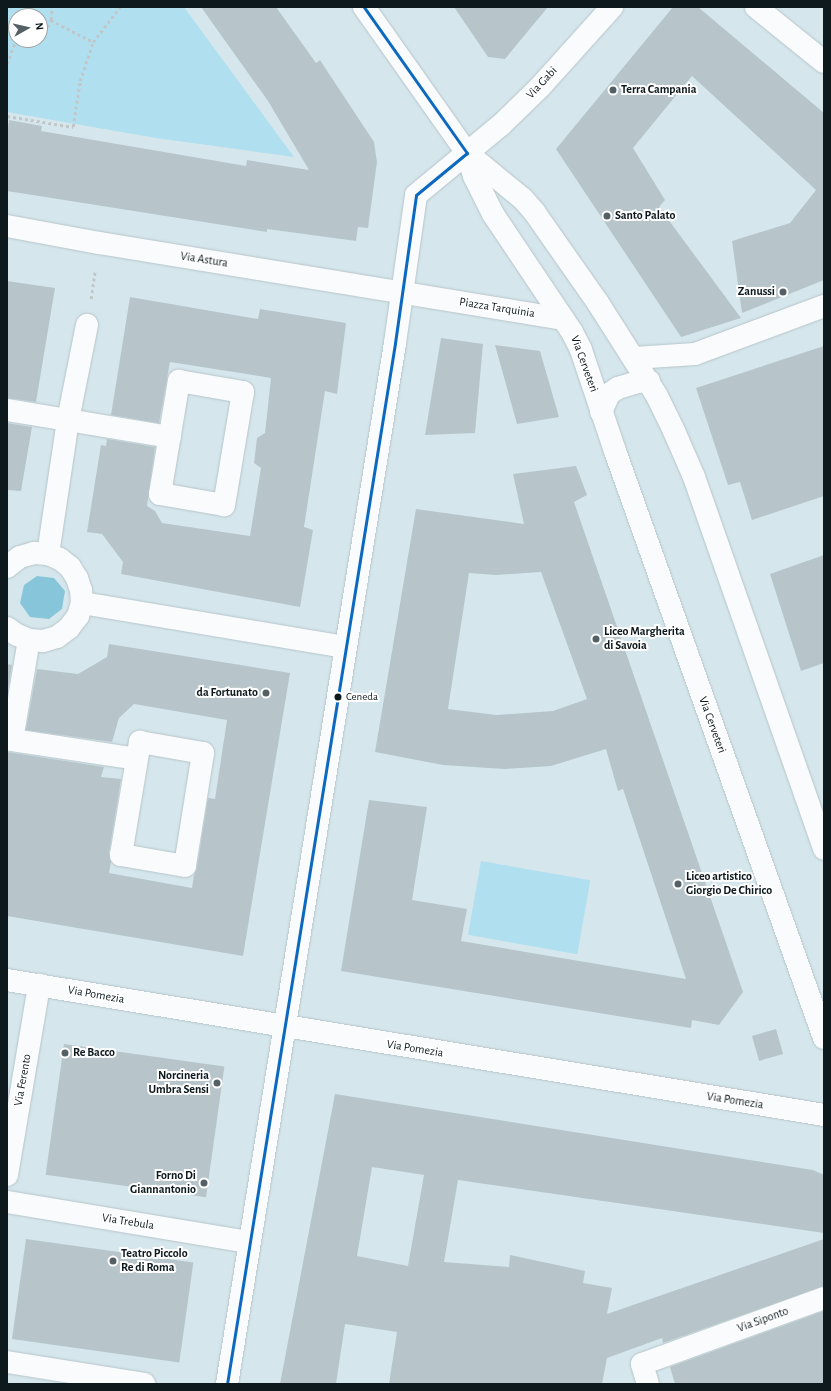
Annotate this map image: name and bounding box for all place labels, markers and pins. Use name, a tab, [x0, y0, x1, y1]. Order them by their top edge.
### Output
place label: Terra Campania	[621, 83, 697, 97]
marker: Terra Campania	[608, 85, 618, 95]
place label: Santo Palato	[615, 209, 676, 223]
marker: Santo Palato	[602, 211, 612, 221]
place label: Zanussi	[738, 285, 775, 299]
marker: Zanussi	[778, 287, 788, 297]
place label: Liceo Margherita di Savoia	[604, 625, 685, 653]
marker: Liceo Margherita di Savoia	[591, 634, 601, 644]
place label: da Fortunato	[197, 686, 258, 700]
marker: da Fortunato	[261, 688, 271, 698]
place label: Ceneda	[346, 690, 378, 704]
marker: Ceneda	[333, 692, 343, 702]
place label: Liceo artistico Giorgio De Chirico	[686, 870, 772, 898]
marker: Liceo artistico Giorgio De Chirico	[673, 879, 683, 889]
place label: Re Bacco	[73, 1046, 115, 1060]
marker: Re Bacco	[60, 1048, 70, 1058]
place label: Norcineria Umbra Sensi	[148, 1069, 209, 1097]
marker: Norcineria Umbra Sensi	[212, 1078, 222, 1088]
place label: Forno Di Giannantonio	[130, 1169, 196, 1197]
marker: Forno Di Giannantonio	[199, 1178, 209, 1188]
place label: Teatro Piccolo Re di Roma	[121, 1247, 188, 1275]
marker: Teatro Piccolo Re di Roma	[108, 1256, 118, 1266]

